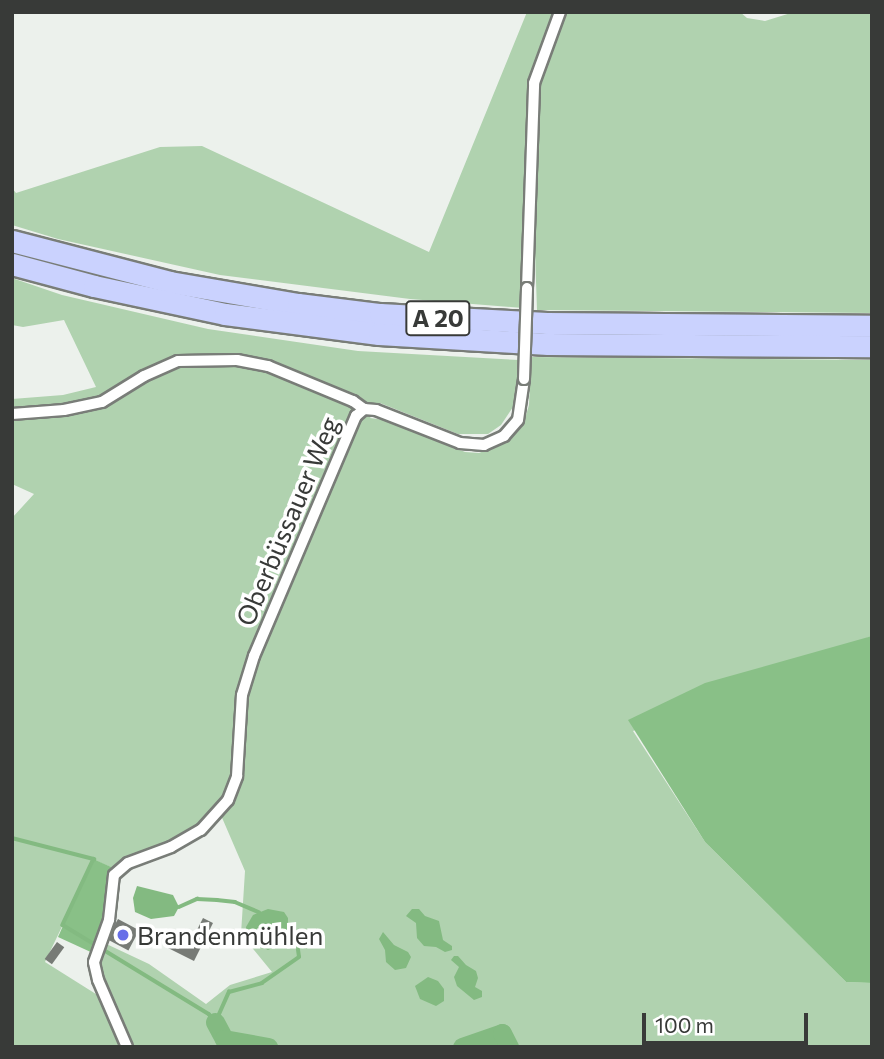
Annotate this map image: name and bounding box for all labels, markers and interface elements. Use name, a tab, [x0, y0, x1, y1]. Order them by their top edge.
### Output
road number: A 20	[405, 298, 471, 338]
street label: Oberbüssauer Weg	[229, 412, 345, 630]
place label: Brandenmühlen	[137, 919, 323, 951]
marker: Brandenmühlen	[115, 927, 131, 943]
scale bar	[646, 1000, 812, 1044]
text: 100 m	[655, 1012, 714, 1037]

